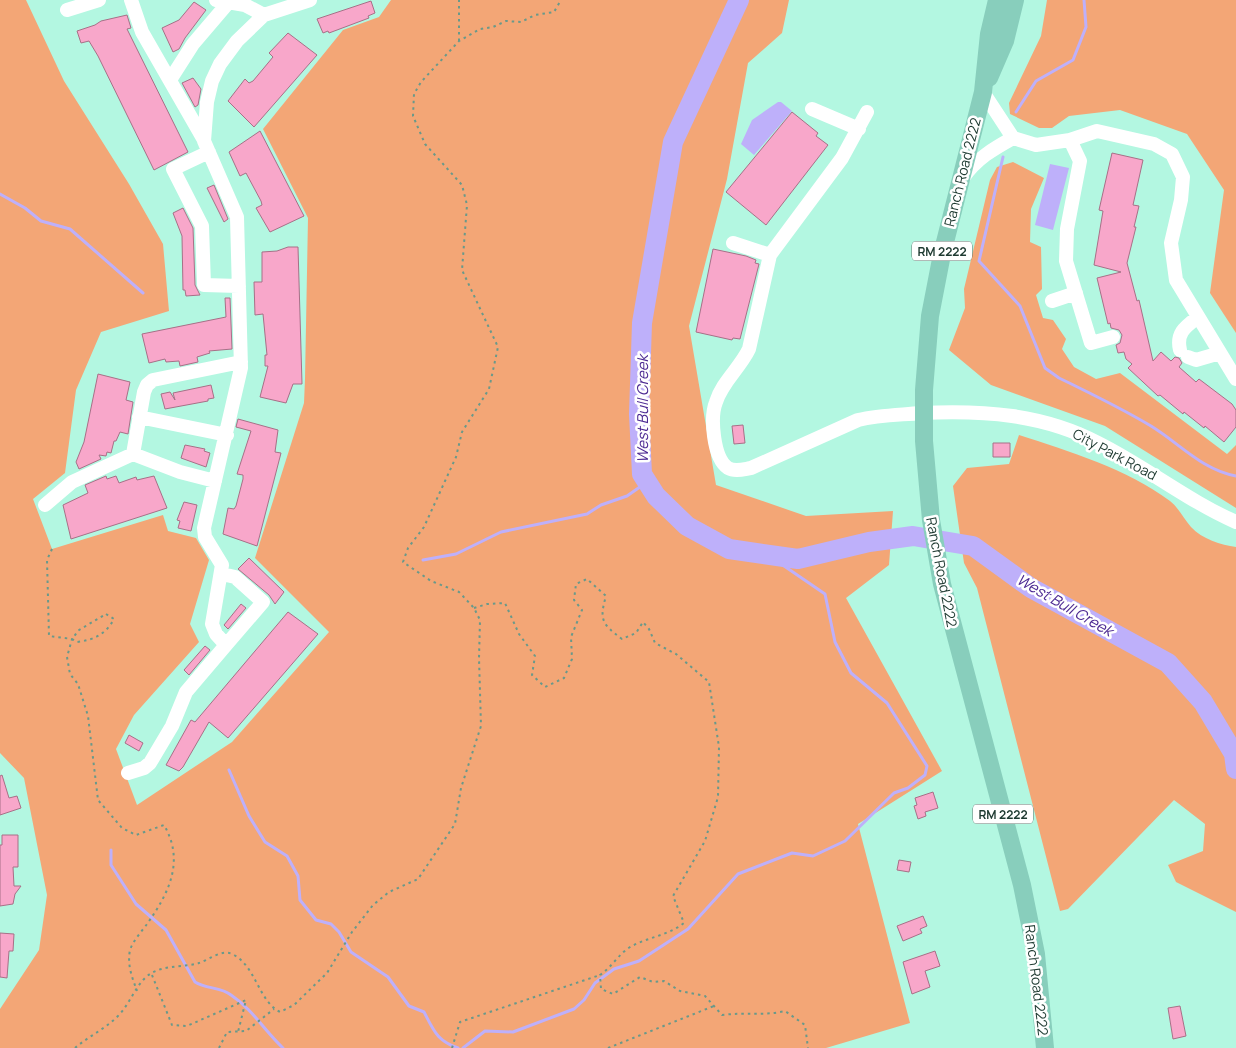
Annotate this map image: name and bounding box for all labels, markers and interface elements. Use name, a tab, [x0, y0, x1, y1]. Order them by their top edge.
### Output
street label: Ranch Road 2222	[939, 116, 985, 228]
road number: RM 2222	[912, 242, 972, 260]
water label: West Bull Creek	[632, 353, 653, 463]
street label: City Park Road	[1070, 424, 1160, 484]
street label: Ranch Road 2222	[922, 515, 962, 629]
water label: West Bull Creek	[1013, 569, 1119, 642]
road number: RM 2222	[973, 804, 1033, 824]
street label: Ranch Road 2222	[1021, 923, 1053, 1037]

